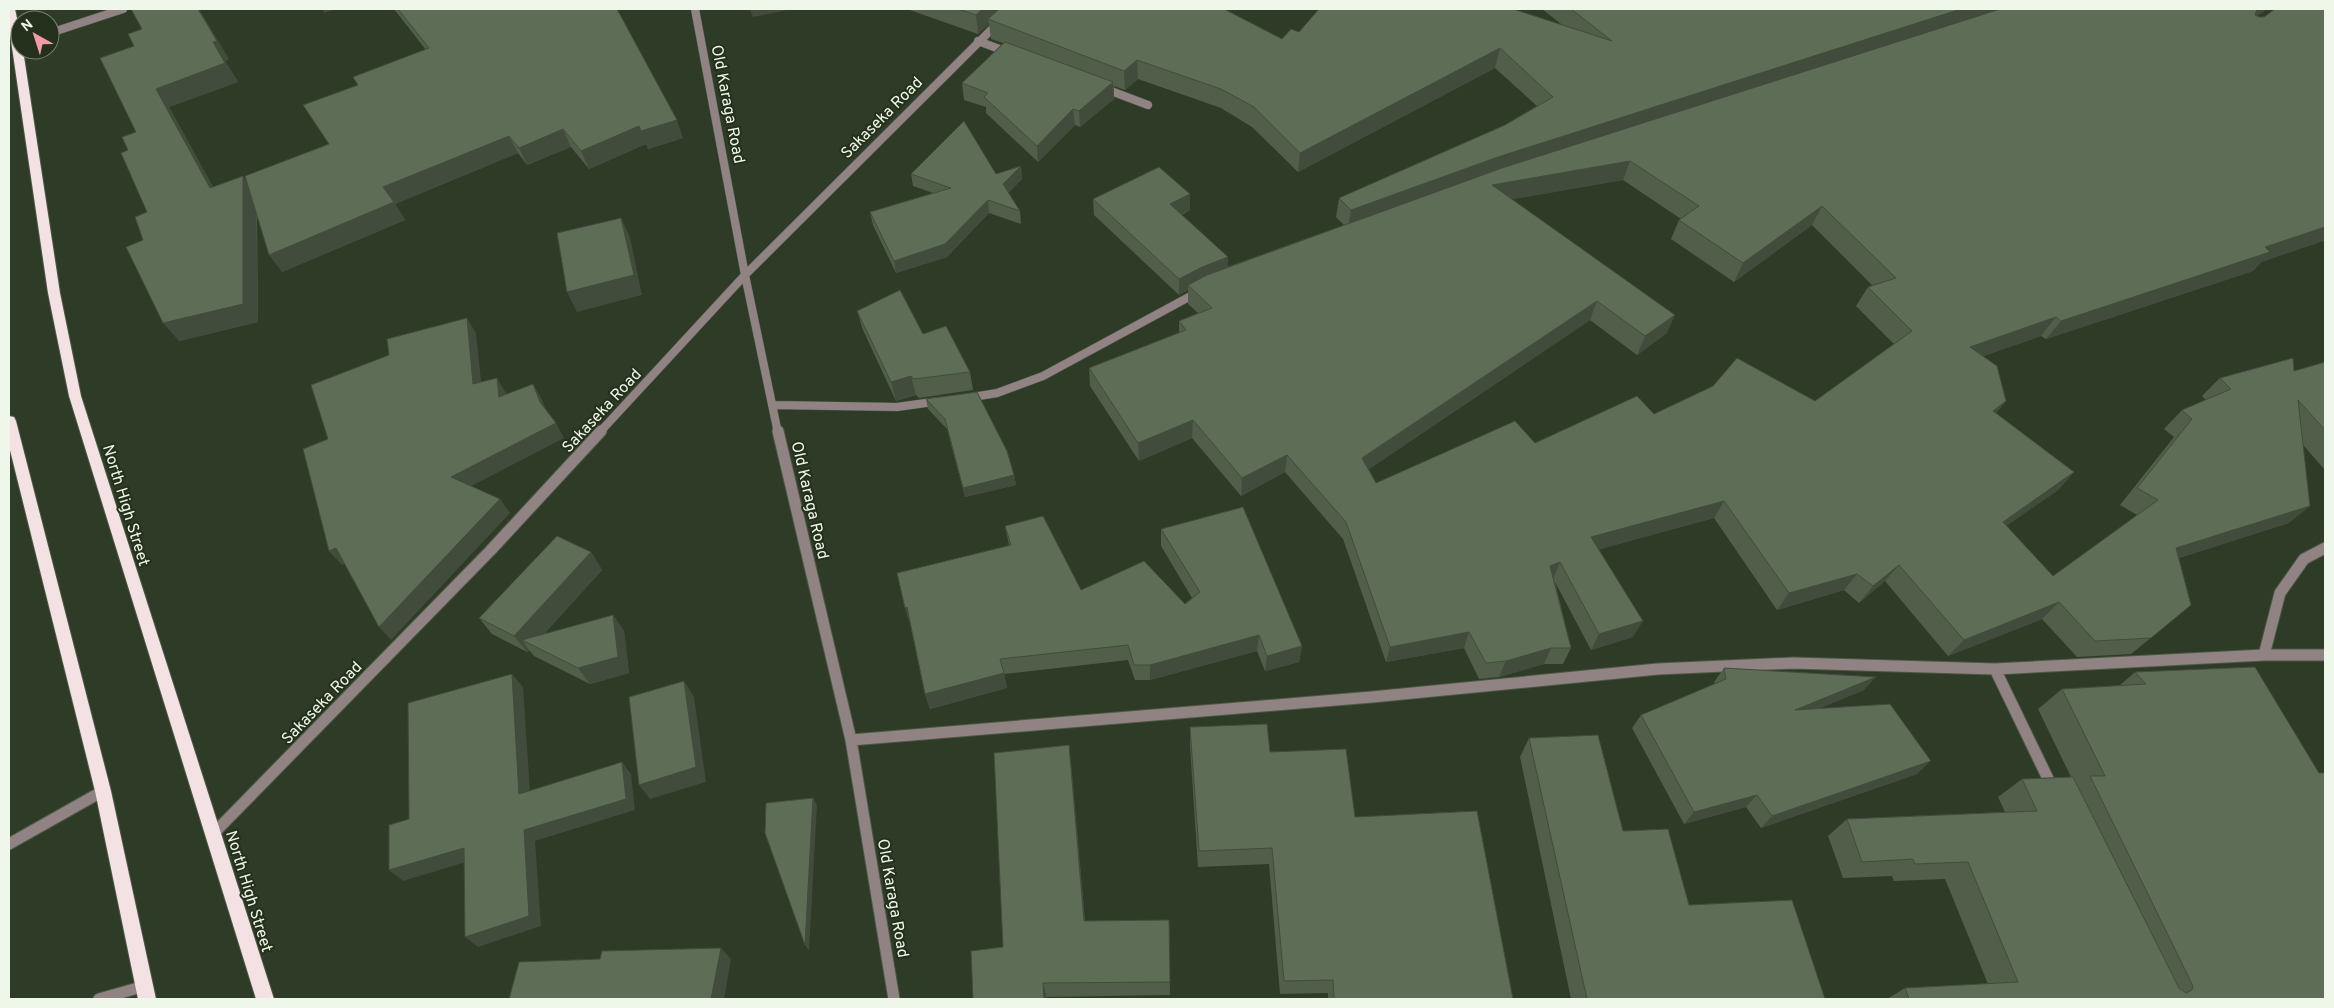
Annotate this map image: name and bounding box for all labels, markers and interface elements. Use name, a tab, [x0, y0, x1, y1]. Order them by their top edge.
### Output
north arrow	[10, 10, 60, 60]
text: N	[19, 16, 37, 36]
street label: Old Karaga Road	[706, 43, 748, 165]
street label: Sakaseka Road	[837, 73, 928, 164]
street label: Sakaseka Road	[558, 365, 647, 458]
street label: Old Karaga Road	[786, 440, 832, 561]
street label: North High Street	[97, 442, 153, 569]
street label: Sakaseka Road	[278, 658, 367, 749]
street label: North High Street	[220, 828, 276, 955]
street label: Old Karaga Road	[872, 837, 912, 959]

